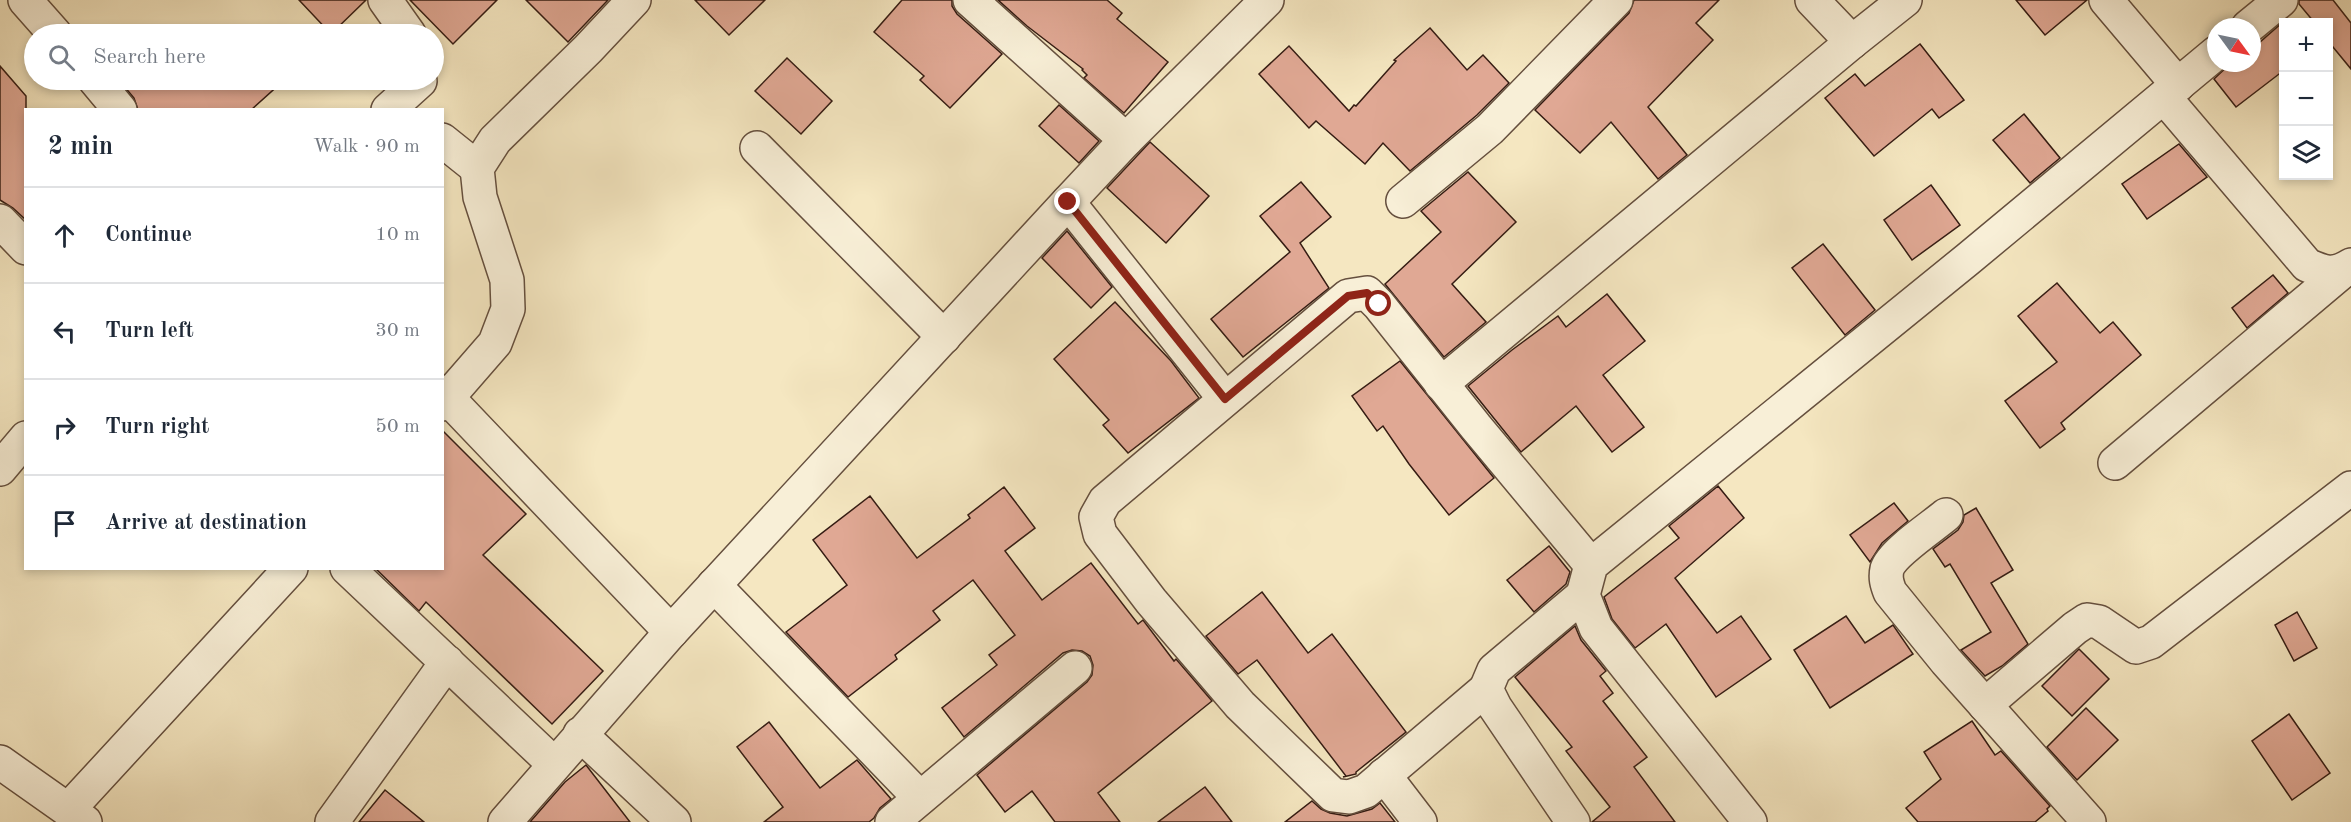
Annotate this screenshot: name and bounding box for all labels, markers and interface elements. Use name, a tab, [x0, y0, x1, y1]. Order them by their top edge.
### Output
north arrow	[2207, 18, 2261, 72]
map controls	[2279, 18, 2333, 180]
button: +	[2279, 18, 2333, 72]
search box	[24, 24, 444, 90]
icon: search	[45, 41, 78, 74]
text: Search here	[93, 46, 206, 68]
button: −	[2279, 72, 2333, 126]
button: layers	[2279, 126, 2333, 180]
text: 2 min	[48, 134, 113, 160]
text: Walk · 90 m	[313, 137, 420, 157]
route end	[1054, 188, 1080, 214]
icon: ahead	[48, 219, 81, 252]
text: Continue	[105, 224, 192, 246]
text: 10 m	[375, 225, 420, 245]
route start	[1365, 290, 1391, 316]
icon: left	[48, 315, 81, 348]
text: Turn left	[105, 320, 194, 342]
text: 30 m	[375, 321, 420, 341]
icon: right	[48, 411, 81, 444]
text: Turn right	[105, 416, 209, 438]
text: 50 m	[375, 417, 420, 437]
icon: arrive	[48, 507, 81, 540]
text: Arrive at destination	[105, 512, 307, 534]

